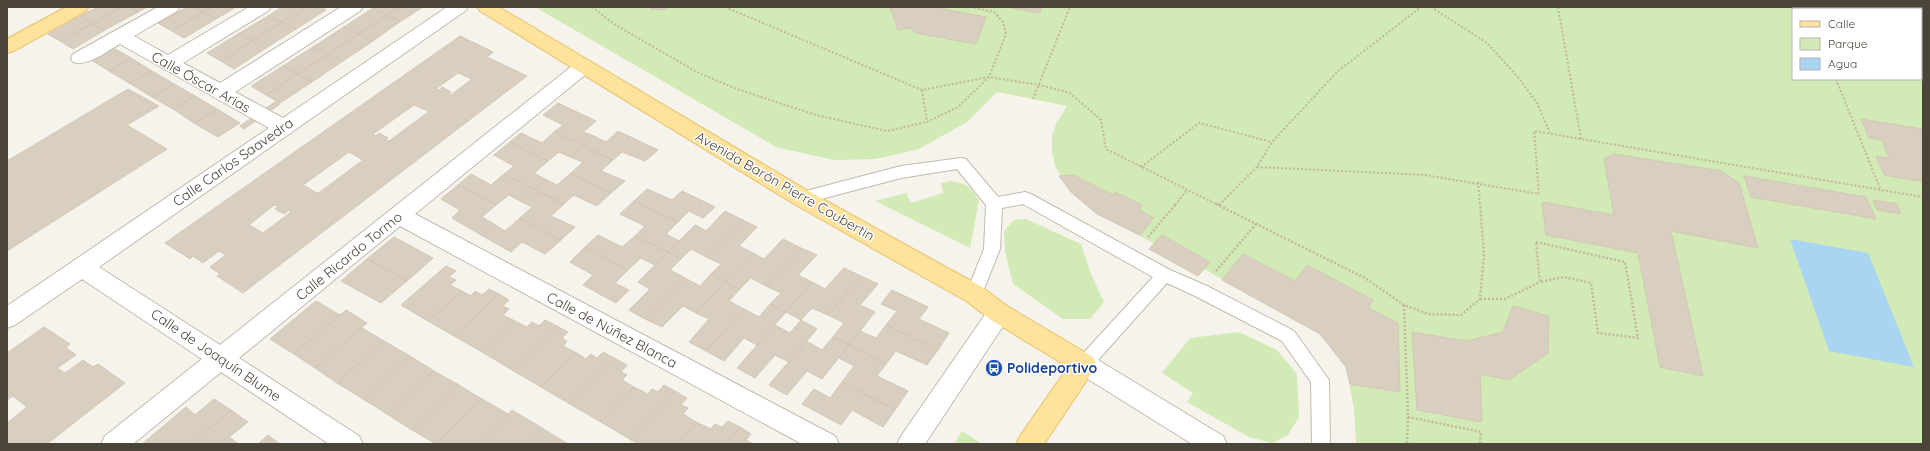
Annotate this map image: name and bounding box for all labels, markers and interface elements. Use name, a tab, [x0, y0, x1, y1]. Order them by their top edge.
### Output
legend	[1792, 8, 1922, 80]
text: Calle	[1828, 16, 1856, 31]
text: Parque	[1828, 36, 1868, 51]
street label: Calle Óscar Arias	[148, 47, 254, 117]
text: Agua	[1828, 56, 1857, 71]
street label: Calle Carlos Saavedra	[169, 114, 297, 210]
street label: Avenida Barón Pierre Coubertin	[692, 127, 878, 245]
street label: Calle Ricardo Tormo	[292, 208, 406, 304]
street label: Calle de Núñez Blanca	[544, 288, 680, 372]
street label: Calle de Joaquín Blume	[148, 305, 285, 405]
bus stop icon: Polideportivo	[984, 358, 1004, 378]
place label: Polideportivo	[1007, 359, 1098, 377]

